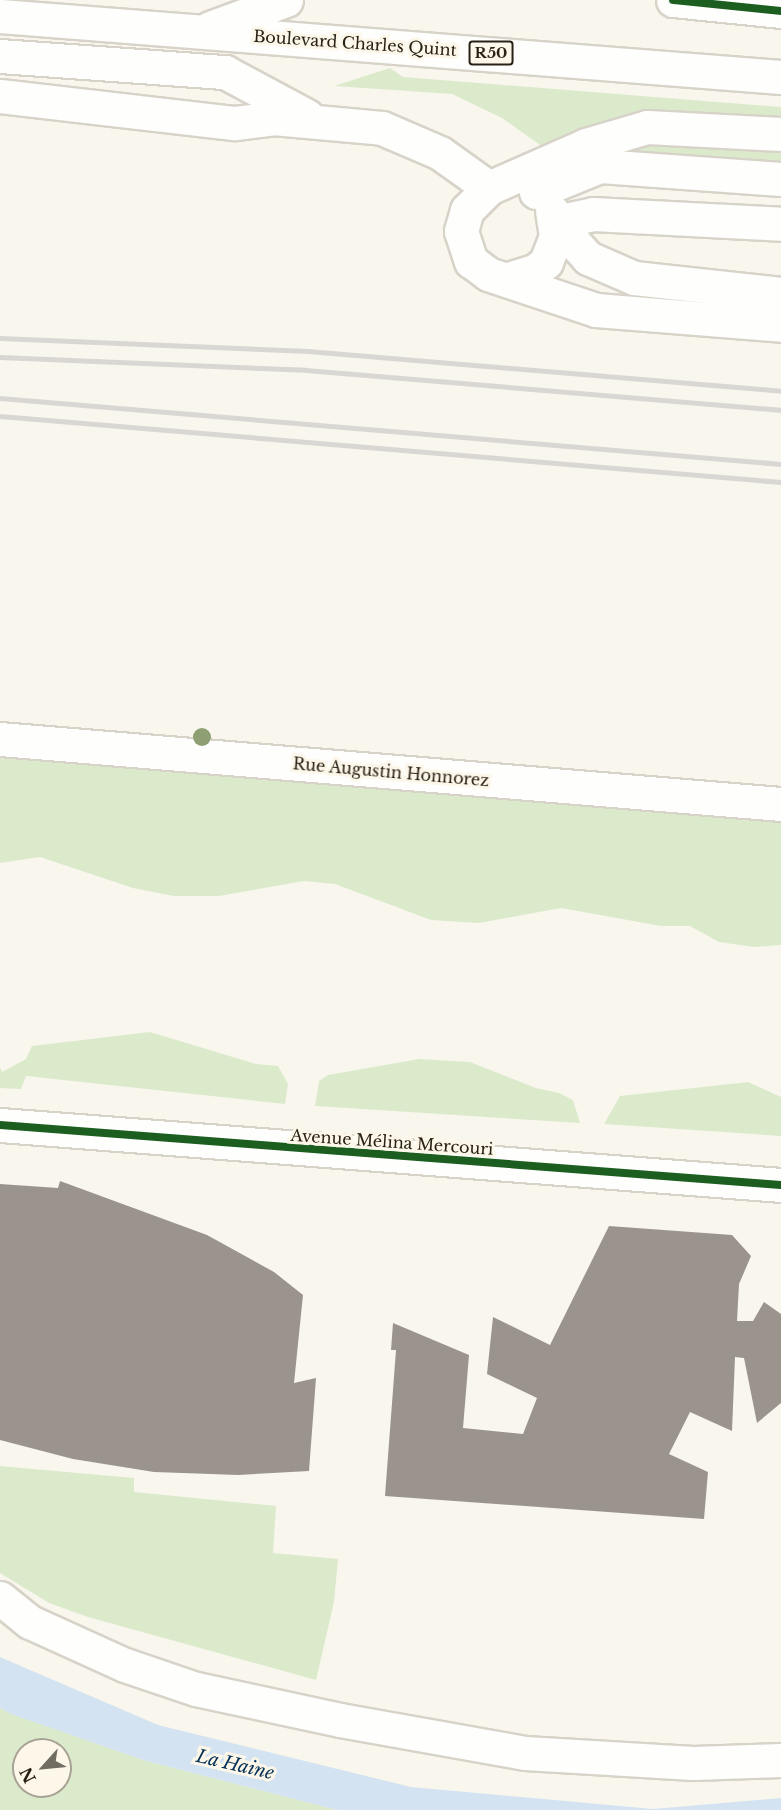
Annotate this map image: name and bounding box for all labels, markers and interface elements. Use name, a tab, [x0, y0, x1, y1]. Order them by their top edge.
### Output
street label: Boulevard Charles Quint	[253, 26, 457, 60]
road number: R50	[468, 41, 514, 65]
street label: Rue Augustin Honnorez	[292, 754, 490, 790]
street label: Avenue Mélina Mercouri	[290, 1125, 494, 1159]
north arrow	[12, 1738, 72, 1798]
water label: La Haine	[194, 1746, 276, 1784]
text: N	[15, 1764, 40, 1787]

